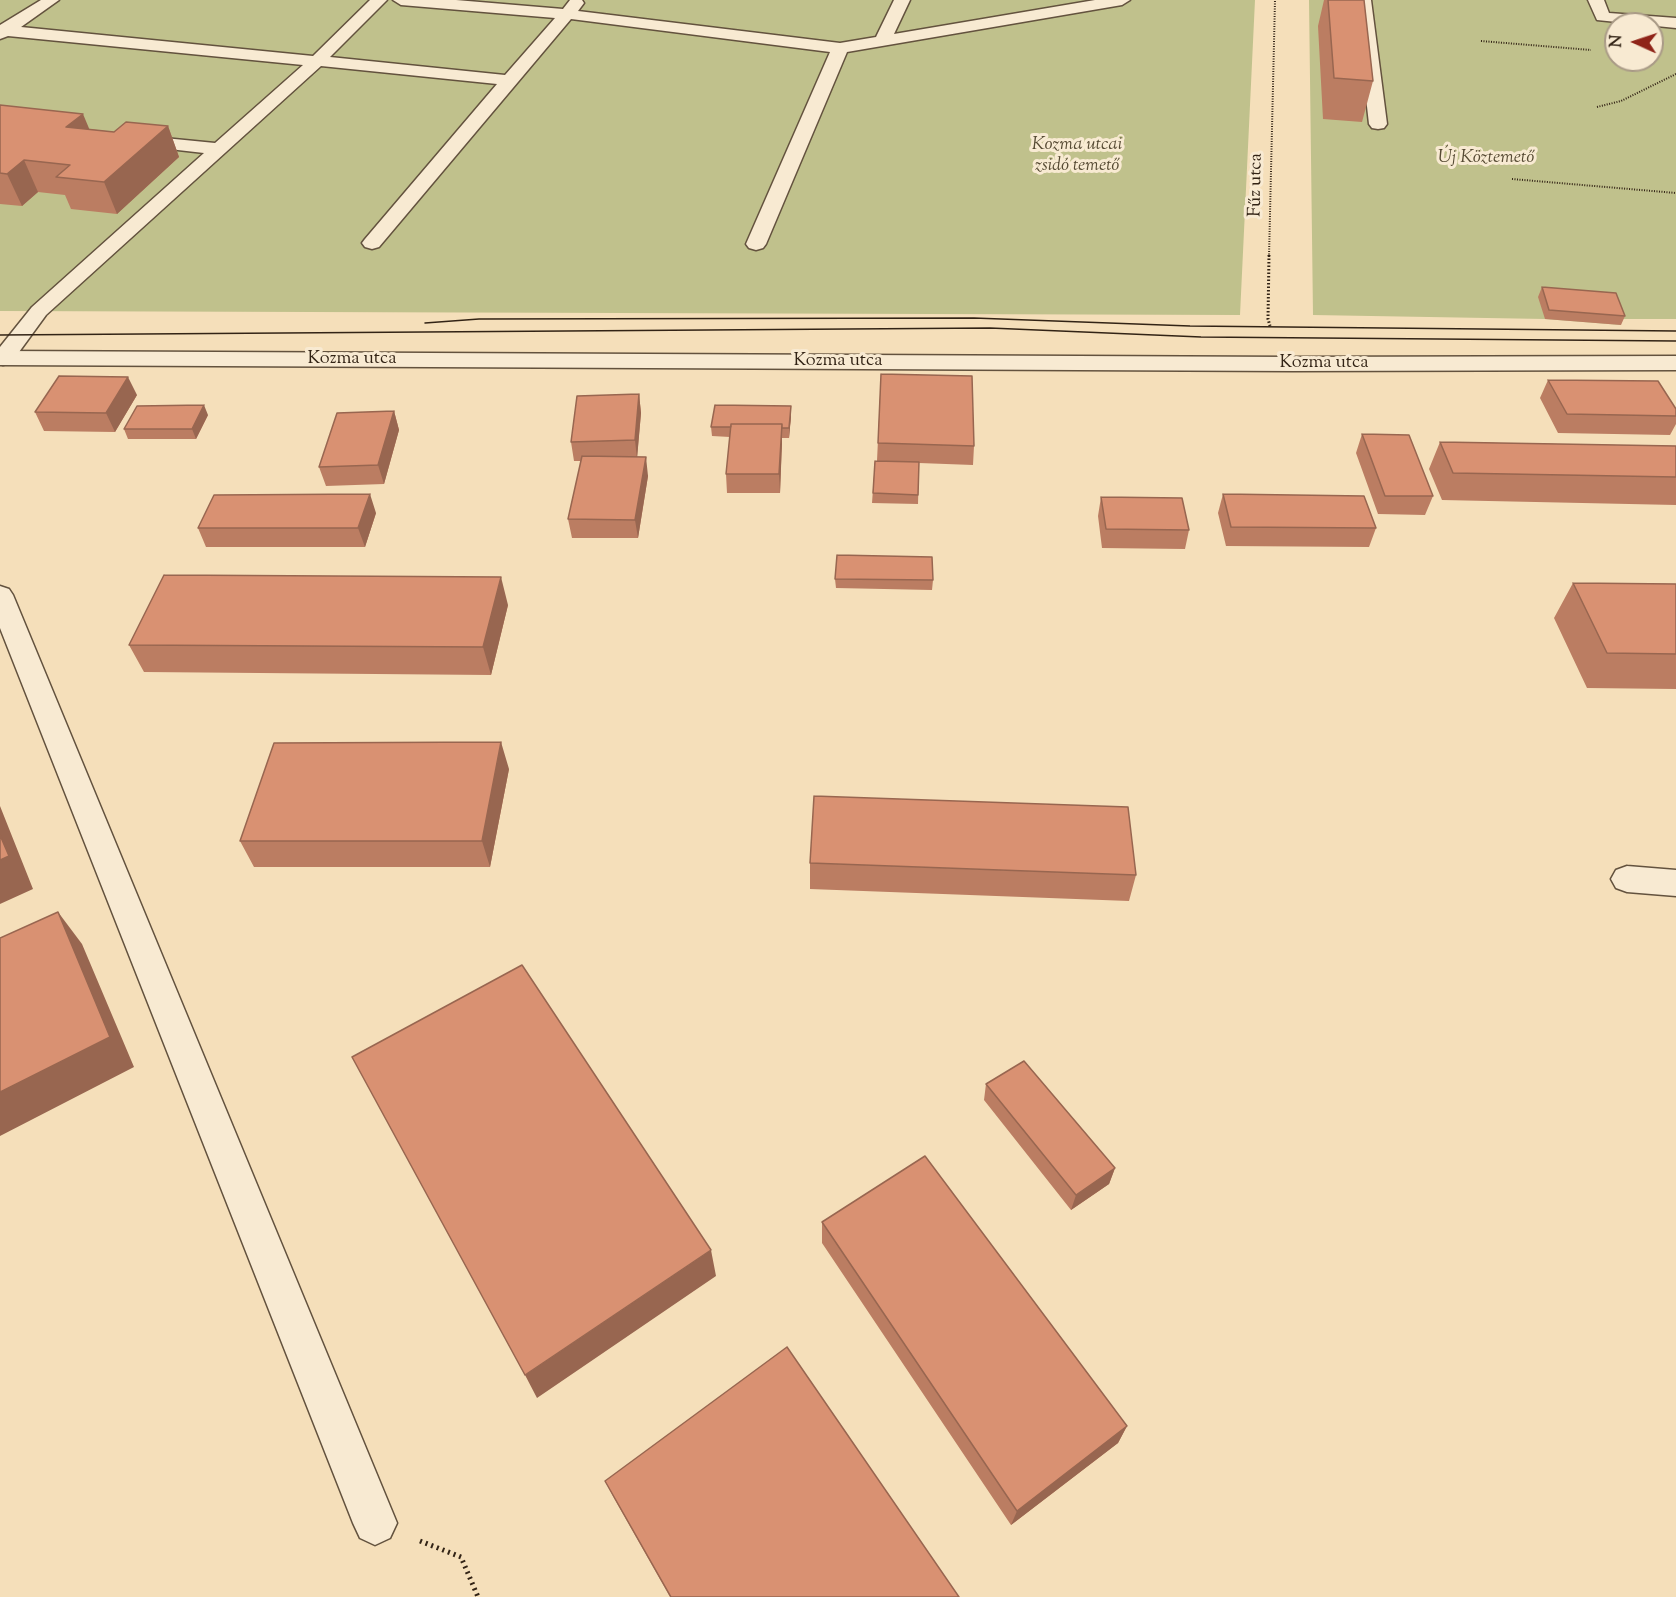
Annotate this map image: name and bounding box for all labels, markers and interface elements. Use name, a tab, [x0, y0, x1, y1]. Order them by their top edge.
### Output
north arrow	[1604, 12, 1664, 72]
text: N	[1606, 34, 1629, 48]
park label: Kozma utcai zsidó temető	[1032, 135, 1122, 178]
park label: Új Köztemető	[1438, 148, 1534, 170]
street label: Fűz utca	[1246, 153, 1268, 217]
street label: Kozma utca	[308, 349, 396, 371]
street label: Kozma utca	[794, 351, 882, 373]
street label: Kozma utca	[1280, 353, 1368, 375]

